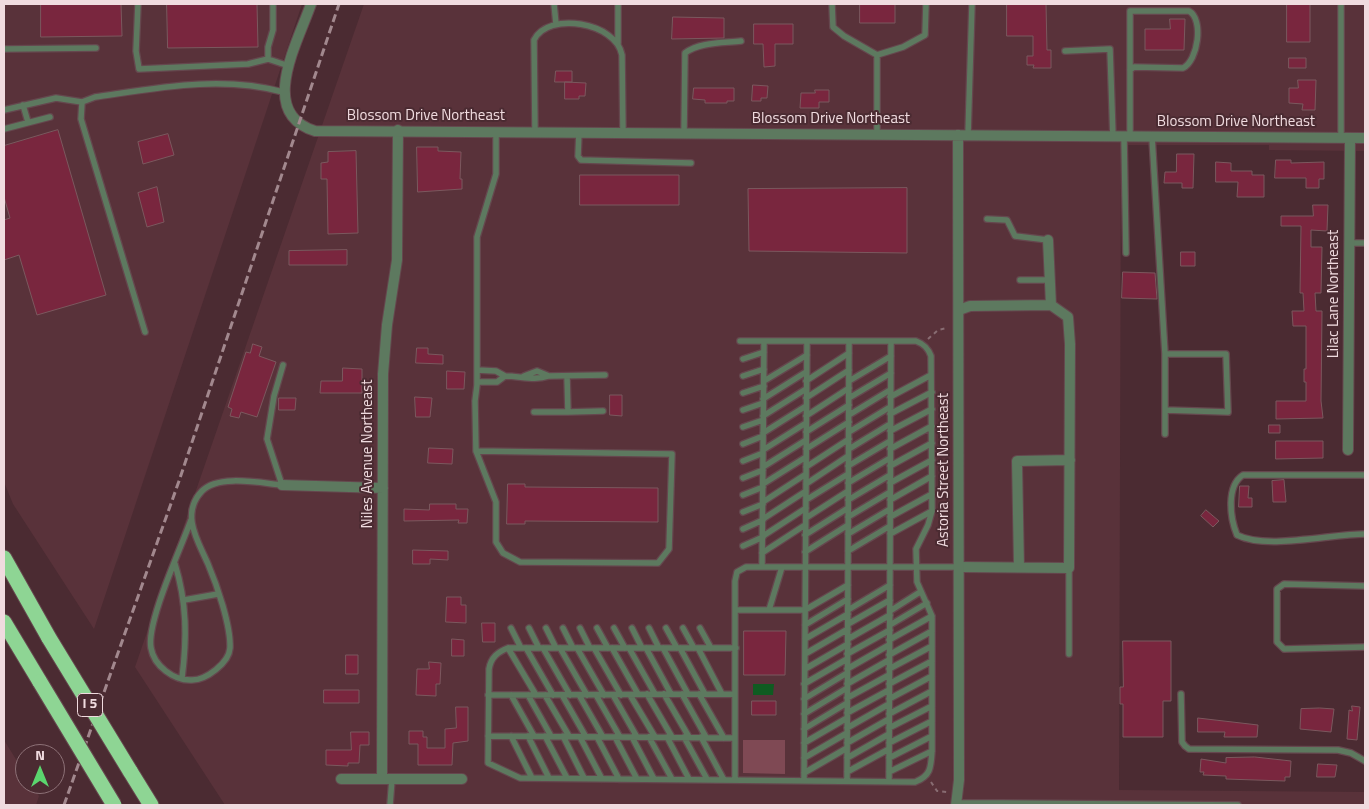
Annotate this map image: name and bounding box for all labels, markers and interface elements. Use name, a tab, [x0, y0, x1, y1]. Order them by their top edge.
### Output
street label: Blossom Drive Northeast	[347, 107, 505, 125]
street label: Blossom Drive Northeast	[752, 110, 910, 128]
street label: Blossom Drive Northeast	[1157, 113, 1315, 131]
street label: Lilac Lane Northeast	[1325, 230, 1343, 358]
street label: Niles Avenue Northeast	[359, 380, 377, 528]
street label: Astoria Street Northeast	[935, 393, 953, 547]
road number: I 5	[78, 694, 102, 716]
north arrow	[15, 744, 65, 794]
text: N	[35, 744, 45, 765]

